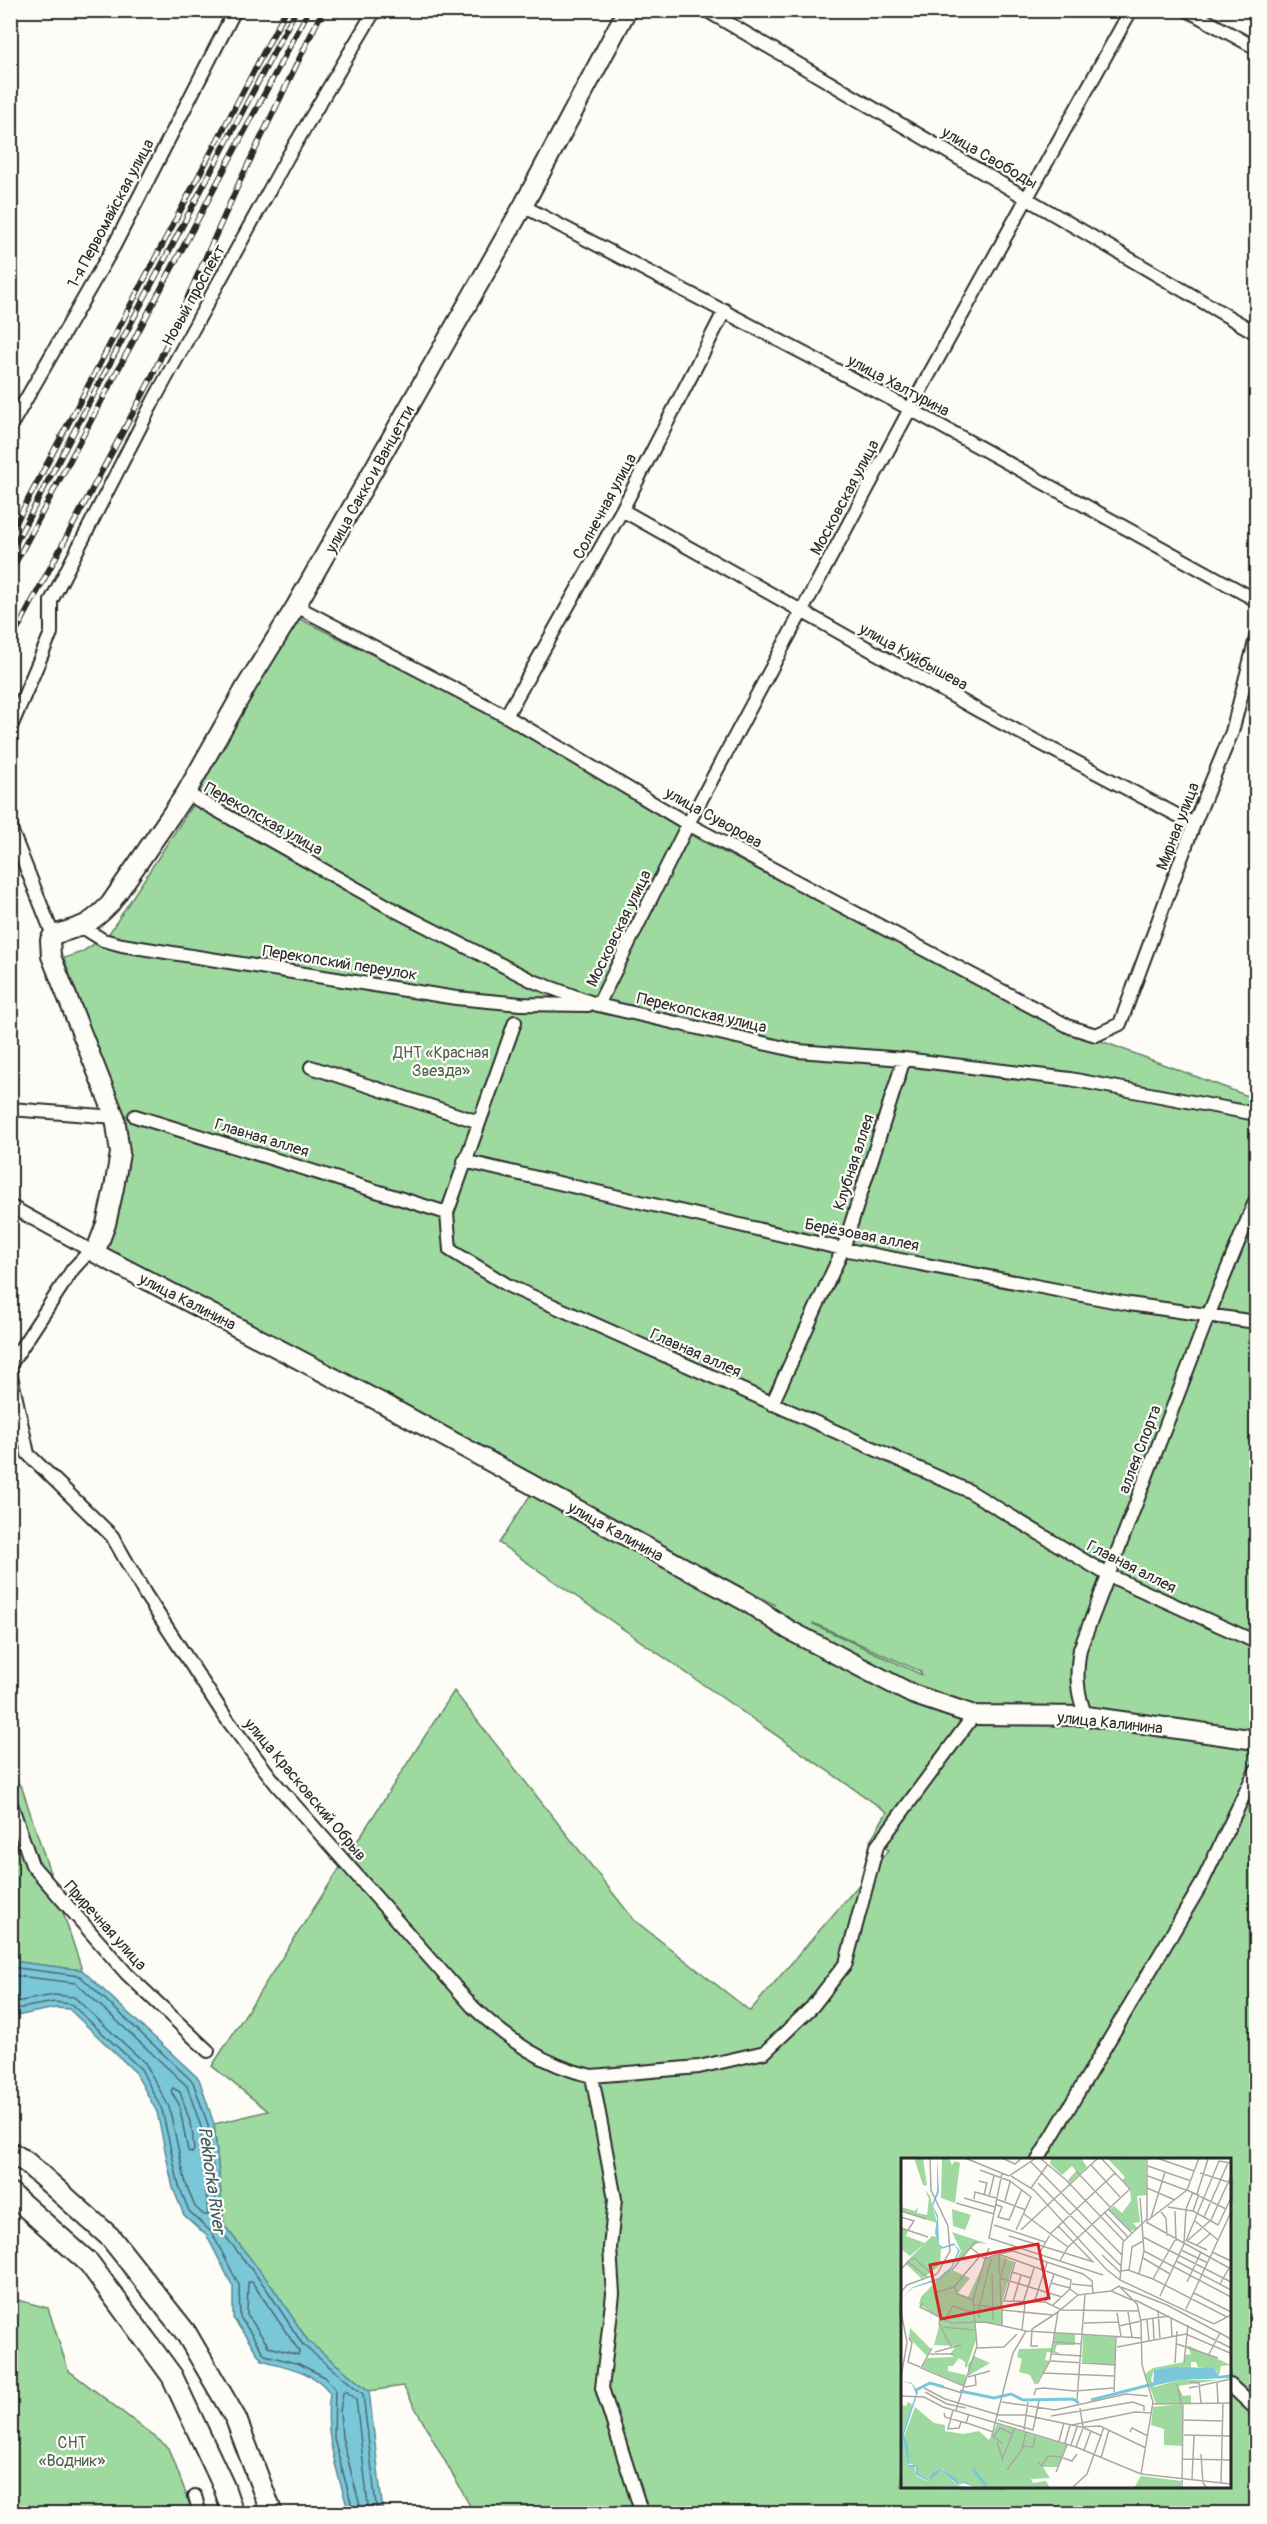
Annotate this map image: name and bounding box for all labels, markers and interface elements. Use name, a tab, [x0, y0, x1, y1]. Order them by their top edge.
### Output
street label: улица Свободы	[937, 122, 1041, 193]
street label: 1-я Первомайская улица	[63, 136, 159, 291]
street label: Новый проспект	[158, 241, 230, 350]
street label: улица Халтурина	[843, 350, 953, 421]
street label: улица Сакко и Ванцетти	[321, 402, 419, 558]
street label: Московская улица	[806, 436, 884, 559]
street label: Солнечная улица	[569, 450, 641, 563]
street label: улица Куйбышева	[855, 618, 971, 695]
street label: Перекопская улица	[201, 778, 326, 860]
street label: Мирная улица	[1152, 780, 1204, 873]
street label: улица Суворова	[661, 782, 766, 853]
street label: Московская улица	[582, 867, 656, 990]
street label: Перекопский переулок	[261, 941, 419, 985]
street label: Перекопская улица	[635, 988, 769, 1038]
park label: ДНТ «Красная Звезда»	[392, 1043, 489, 1081]
street label: Клубная аллея	[829, 1112, 879, 1213]
street label: Главная аллея	[212, 1114, 311, 1162]
street label: Берёзовая аллея	[803, 1214, 921, 1256]
street label: улица Калинина	[135, 1268, 239, 1335]
street label: Главная аллея	[647, 1324, 744, 1382]
street label: аллея Спорта	[1114, 1402, 1166, 1496]
street label: улица Калинина	[563, 1497, 667, 1566]
street label: Главная аллея	[1084, 1536, 1180, 1598]
street label: улица Калинина	[1055, 1707, 1164, 1738]
street label: улица Красковский Обрыв	[239, 1713, 371, 1865]
street label: Приречная улица	[60, 1877, 151, 1975]
water label: Pekhorka River	[193, 2125, 231, 2238]
inset map	[901, 2158, 1231, 2488]
park label: СНТ «Водник»	[39, 2433, 105, 2471]

